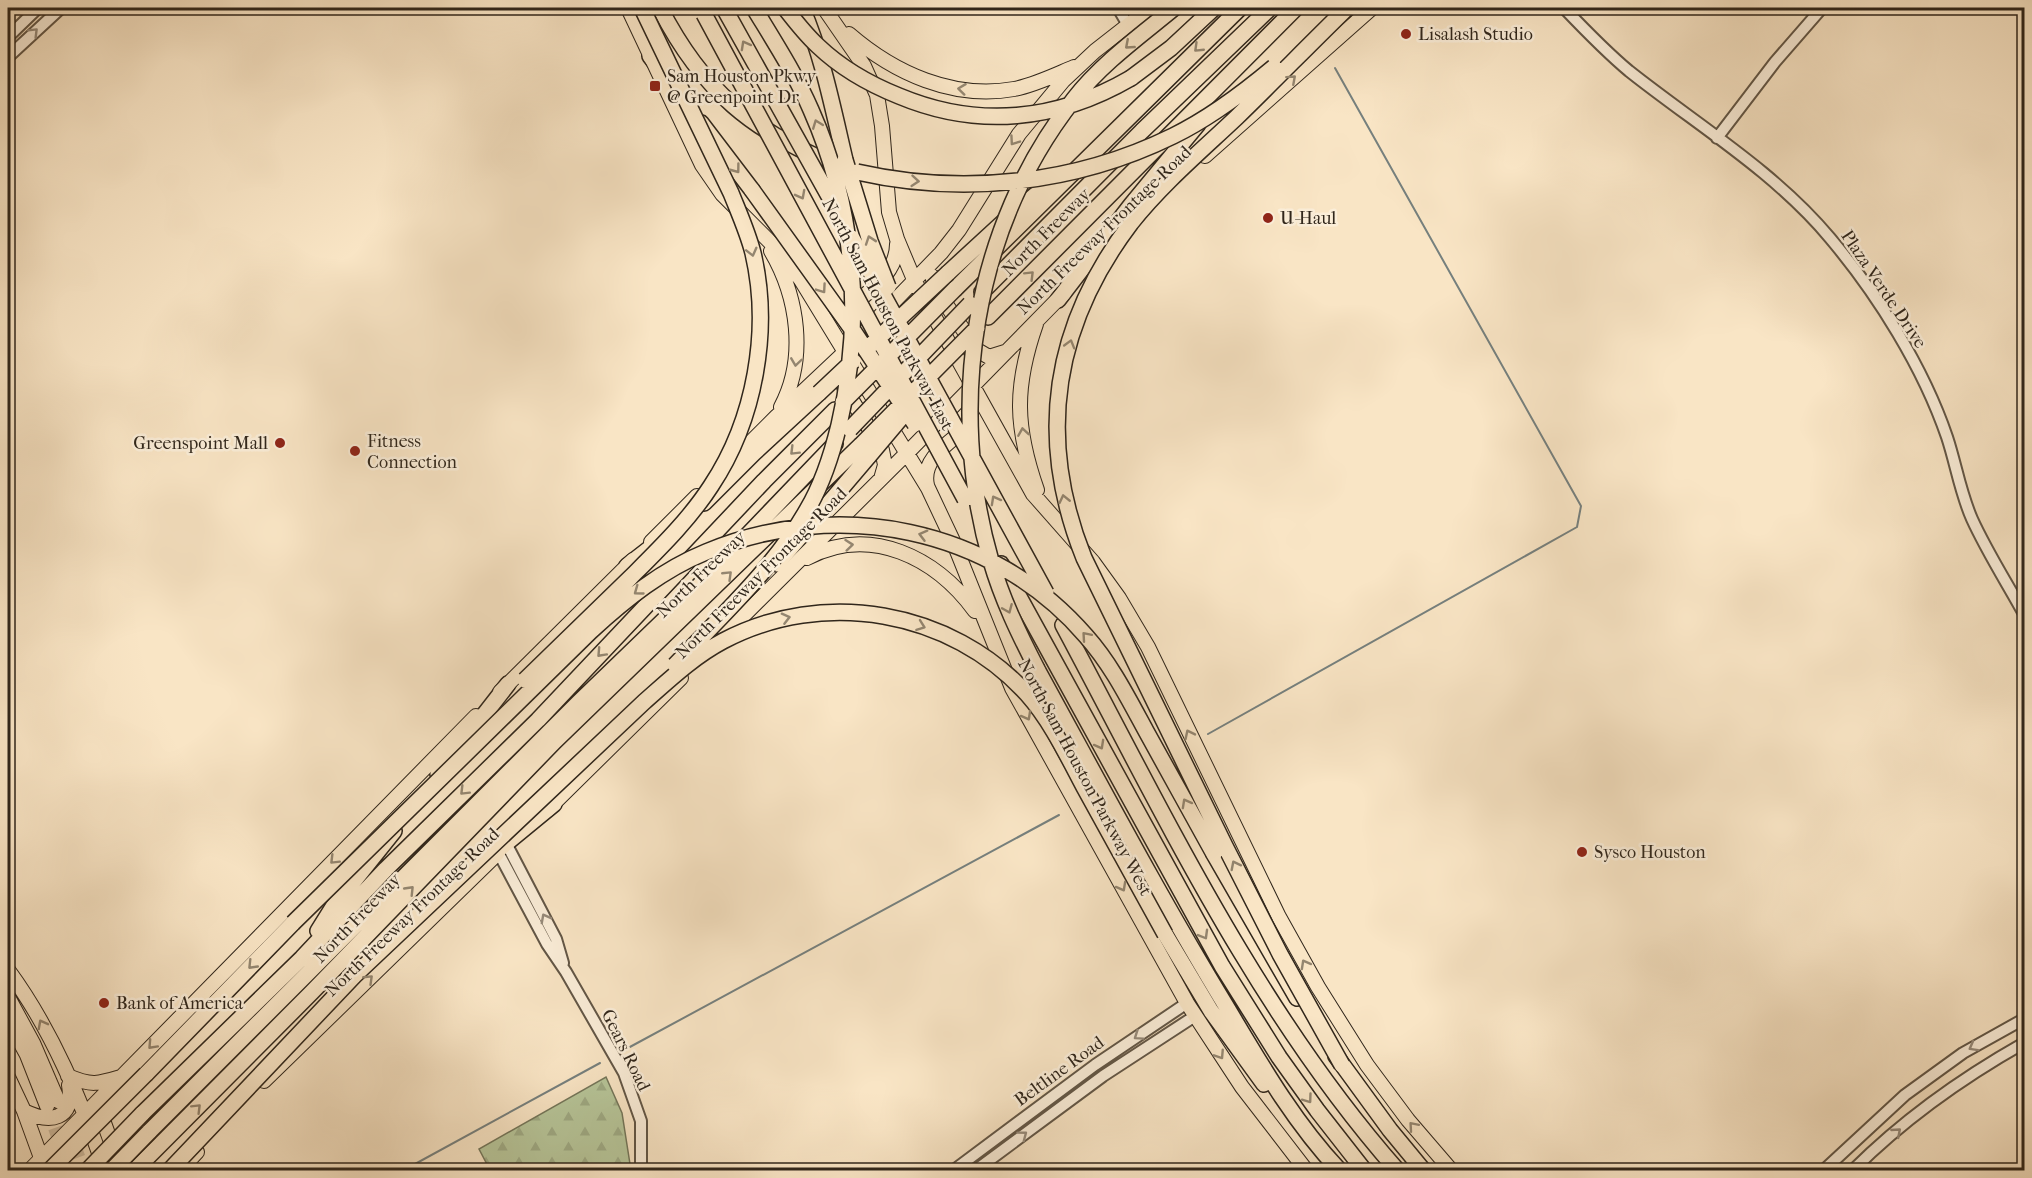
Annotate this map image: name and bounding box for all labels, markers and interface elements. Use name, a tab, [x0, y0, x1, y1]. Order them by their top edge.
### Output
place label: Lisalash Studio	[1418, 24, 1533, 45]
marker: Lisalash Studio	[1399, 27, 1413, 41]
one-way arrow	[27, 29, 38, 39]
one-way arrow	[1125, 38, 1136, 49]
one-way arrow	[741, 41, 752, 51]
one-way arrow	[1195, 41, 1205, 52]
place label: Sam Houston Pkwy @ Greenpoint Dr	[667, 66, 818, 108]
one-way arrow	[1285, 75, 1296, 86]
marker: Sam Houston Pkwy @ Greenpoint Dr	[648, 79, 662, 93]
one-way arrow	[958, 84, 967, 96]
one-way arrow	[812, 119, 824, 130]
one-way arrow	[1010, 135, 1021, 146]
street label: North Freeway Frontage Road	[1012, 141, 1196, 319]
one-way arrow	[729, 162, 740, 173]
one-way arrow	[910, 174, 919, 187]
street label: North Freeway	[997, 183, 1095, 281]
one-way arrow	[794, 189, 805, 199]
street label: North Sam Houston Parkway East	[817, 195, 958, 434]
place label: U-Haul	[1280, 208, 1336, 229]
marker: U-Haul	[1261, 211, 1275, 225]
street label: Plaza Verde Drive	[1836, 226, 1931, 352]
one-way arrow	[865, 236, 878, 246]
one-way arrow	[744, 247, 757, 257]
one-way arrow	[1022, 272, 1033, 283]
one-way arrow	[815, 282, 826, 293]
one-way arrow	[1063, 339, 1075, 349]
one-way arrow	[790, 358, 802, 367]
one-way arrow	[1017, 427, 1029, 437]
place label: Fitness Connection	[367, 431, 457, 473]
place label: Greenspoint Mall	[133, 433, 268, 454]
marker: Greenspoint Mall	[273, 436, 287, 450]
marker: Fitness Connection	[348, 444, 362, 458]
one-way arrow	[790, 444, 801, 455]
street label: North Freeway Frontage Road	[671, 483, 851, 663]
one-way arrow	[1059, 494, 1072, 504]
one-way arrow	[991, 496, 1002, 506]
street label: North Freeway	[652, 526, 750, 622]
one-way arrow	[918, 530, 928, 542]
one-way arrow	[844, 539, 854, 552]
one-way arrow	[720, 571, 731, 582]
one-way arrow	[633, 584, 644, 595]
one-way arrow	[1001, 603, 1013, 614]
one-way arrow	[780, 612, 790, 625]
one-way arrow	[915, 618, 926, 631]
one-way arrow	[1082, 632, 1093, 643]
one-way arrow	[597, 646, 608, 657]
street label: North Sam Houston Parkway West	[1013, 655, 1156, 900]
one-way arrow	[1020, 710, 1031, 720]
one-way arrow	[1185, 729, 1197, 740]
one-way arrow	[1093, 739, 1104, 750]
one-way arrow	[460, 784, 471, 795]
one-way arrow	[1182, 799, 1193, 809]
street label: North Freeway Frontage Road	[320, 823, 504, 1001]
place label: Sysco Houston	[1594, 842, 1706, 863]
marker: Sysco Houston	[1575, 845, 1589, 859]
one-way arrow	[331, 853, 342, 864]
one-way arrow	[1231, 861, 1242, 872]
street label: North Freeway	[309, 869, 405, 967]
one-way arrow	[1114, 880, 1126, 891]
one-way arrow	[403, 886, 414, 897]
one-way arrow	[541, 914, 552, 924]
one-way arrow	[1197, 929, 1208, 939]
one-way arrow	[249, 957, 260, 968]
one-way arrow	[1301, 960, 1312, 970]
one-way arrow	[361, 976, 372, 987]
place label: Bank of America	[116, 993, 244, 1014]
marker: Bank of America	[97, 996, 111, 1010]
street label: Gears Road	[597, 1006, 654, 1095]
one-way arrow	[38, 1020, 49, 1030]
one-way arrow	[1134, 1029, 1145, 1040]
street label: Beltline Road	[1011, 1032, 1108, 1111]
one-way arrow	[149, 1038, 160, 1049]
one-way arrow	[1969, 1040, 1979, 1051]
one-way arrow	[1213, 1048, 1224, 1059]
one-way arrow	[1301, 1093, 1312, 1104]
one-way arrow	[190, 1104, 201, 1115]
one-way arrow	[1409, 1122, 1420, 1133]
one-way arrow	[1890, 1128, 1901, 1139]
one-way arrow	[1016, 1132, 1027, 1143]

